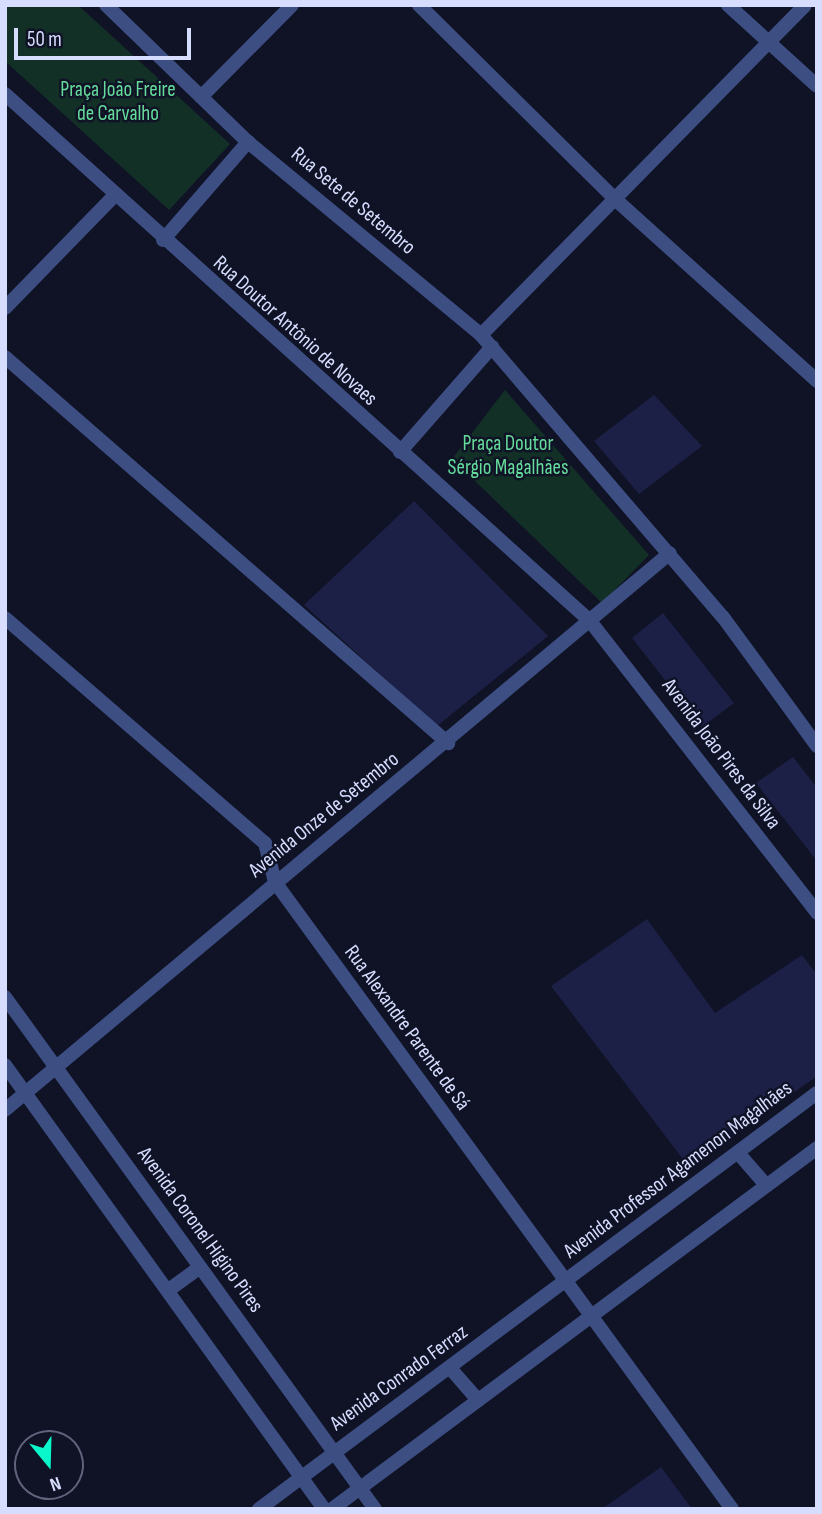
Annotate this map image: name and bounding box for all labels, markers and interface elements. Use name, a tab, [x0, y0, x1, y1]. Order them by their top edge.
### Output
scale bar	[18, 14, 194, 58]
text: 50 m	[27, 27, 62, 52]
park label: Praça João Freire de Carvalho	[60, 77, 176, 127]
street label: Rua Sete de Setembro	[286, 142, 420, 260]
street label: Rua Doutor Antônio de Novaes	[208, 251, 382, 411]
park label: Praça Doutor Sérgio Magalhães	[448, 431, 568, 481]
street label: Avenida João Pires da Silva	[656, 674, 786, 834]
street label: Avenida Onze de Setembro	[244, 747, 404, 883]
street label: Rua Alexandre Parente de Sá	[339, 941, 475, 1115]
street label: Avenida Professor Agamenon Magalhães	[559, 1076, 797, 1264]
street label: Avenida Coronel Higino Pires	[132, 1142, 268, 1318]
street label: Avenida Conrado Ferraz	[325, 1320, 473, 1436]
north arrow	[14, 1430, 84, 1500]
text: N	[47, 1471, 64, 1496]

